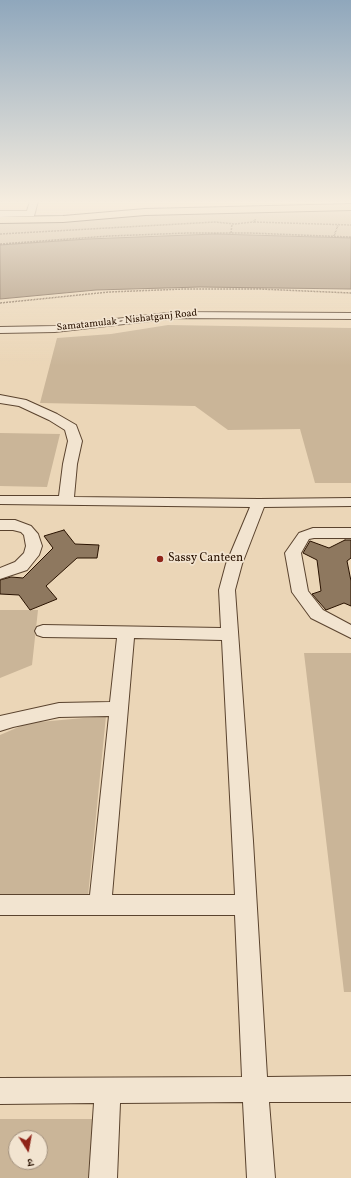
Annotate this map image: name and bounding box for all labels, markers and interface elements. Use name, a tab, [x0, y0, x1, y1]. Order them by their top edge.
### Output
street label: Samatamulak - Nishatganj Road	[56, 308, 198, 334]
place label: Sassy Canteen	[168, 552, 243, 566]
marker: Sassy Canteen	[155, 554, 165, 564]
north arrow	[8, 1130, 48, 1170]
text: उ	[26, 1153, 34, 1169]

